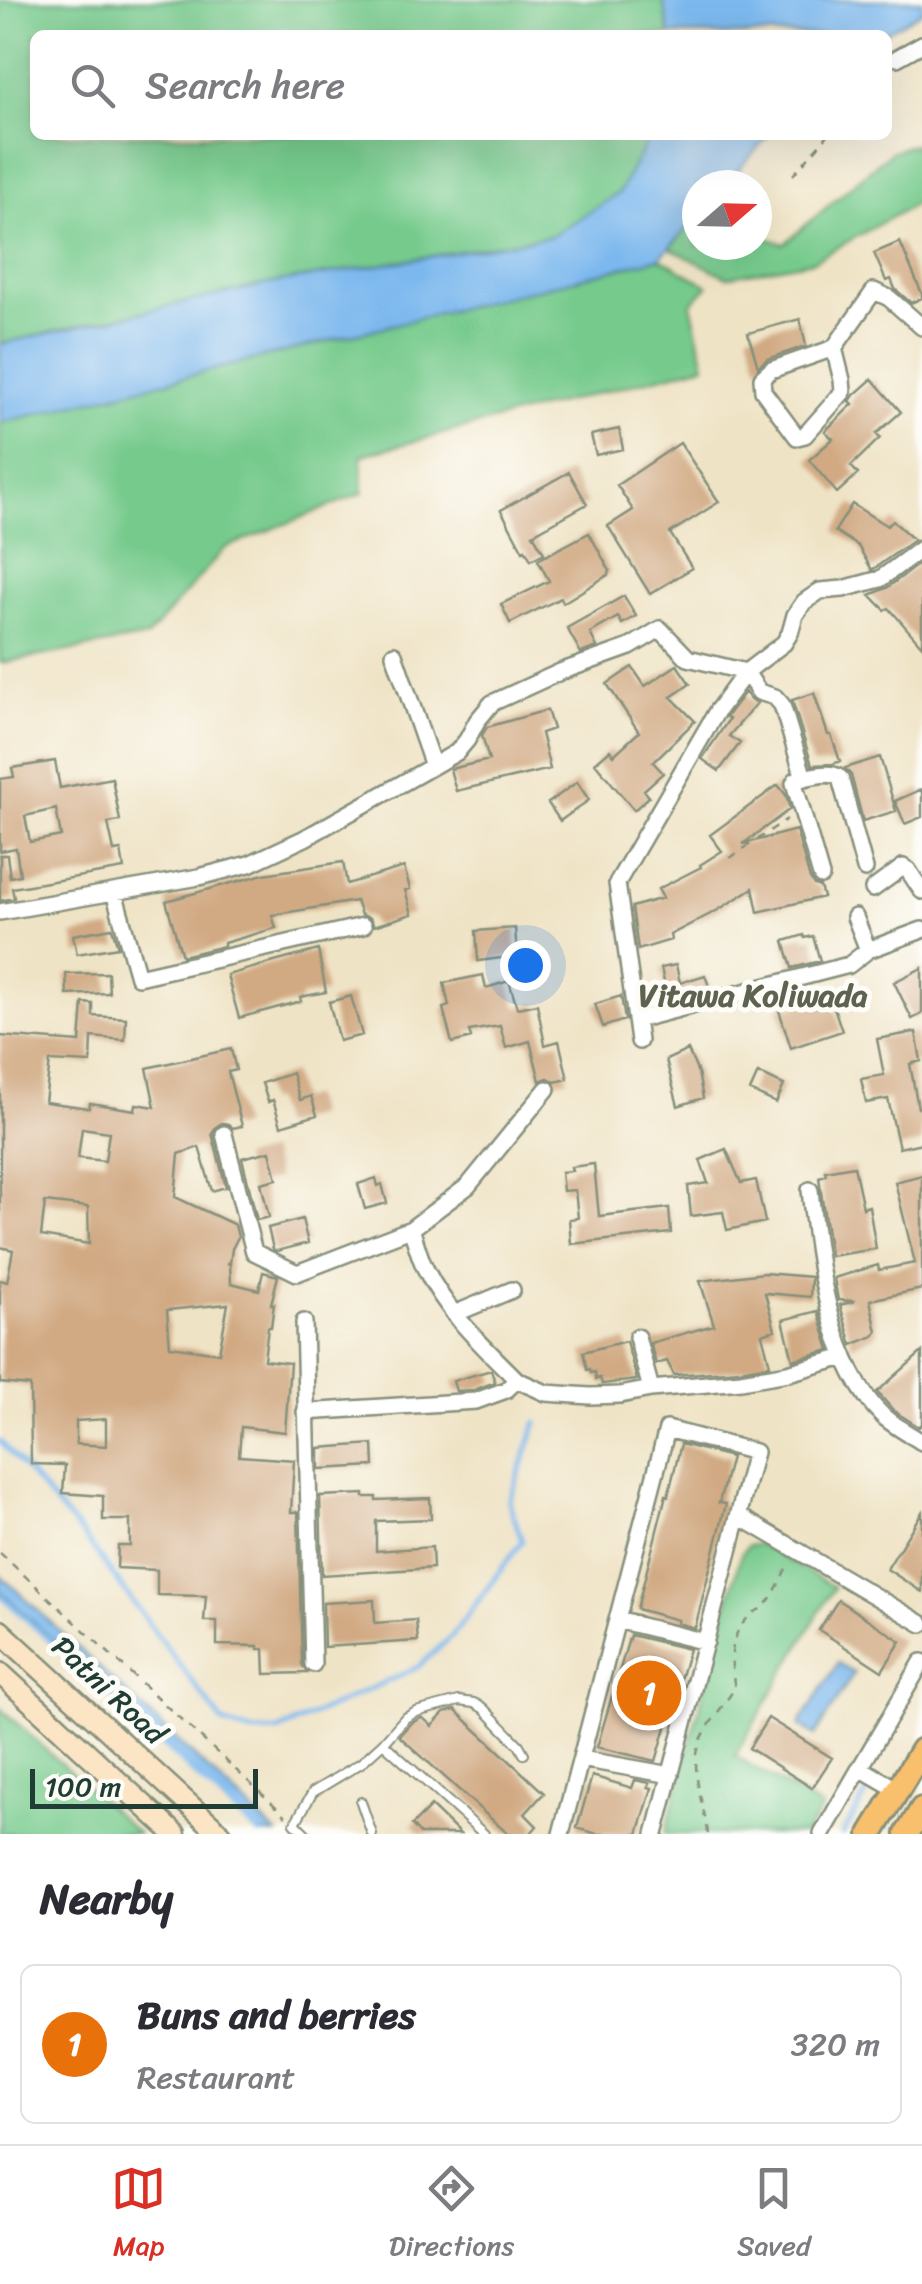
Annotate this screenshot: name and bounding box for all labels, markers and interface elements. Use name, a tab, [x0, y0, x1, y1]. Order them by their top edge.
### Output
search box	[30, 30, 892, 140]
text: Search here	[145, 52, 345, 119]
icon: search	[65, 58, 120, 113]
north arrow	[682, 170, 772, 260]
your location	[500, 940, 551, 991]
district label: Vitawa Koliwada	[638, 967, 868, 1024]
street label: Patni Road	[38, 1622, 181, 1760]
pin: 1	[616, 1656, 682, 1730]
text: 100 m	[45, 1762, 121, 1811]
scale bar	[30, 1764, 258, 1808]
text: Nearby	[40, 1862, 173, 1936]
text: Buns and berries	[137, 1982, 416, 2049]
text: 1	[68, 2016, 81, 2073]
text: 320 m	[791, 2016, 880, 2073]
text: Restaurant	[137, 2049, 295, 2106]
tab: Map	[111, 2161, 166, 2270]
tab: Directions	[389, 2161, 514, 2270]
tab: Saved	[737, 2161, 811, 2270]

